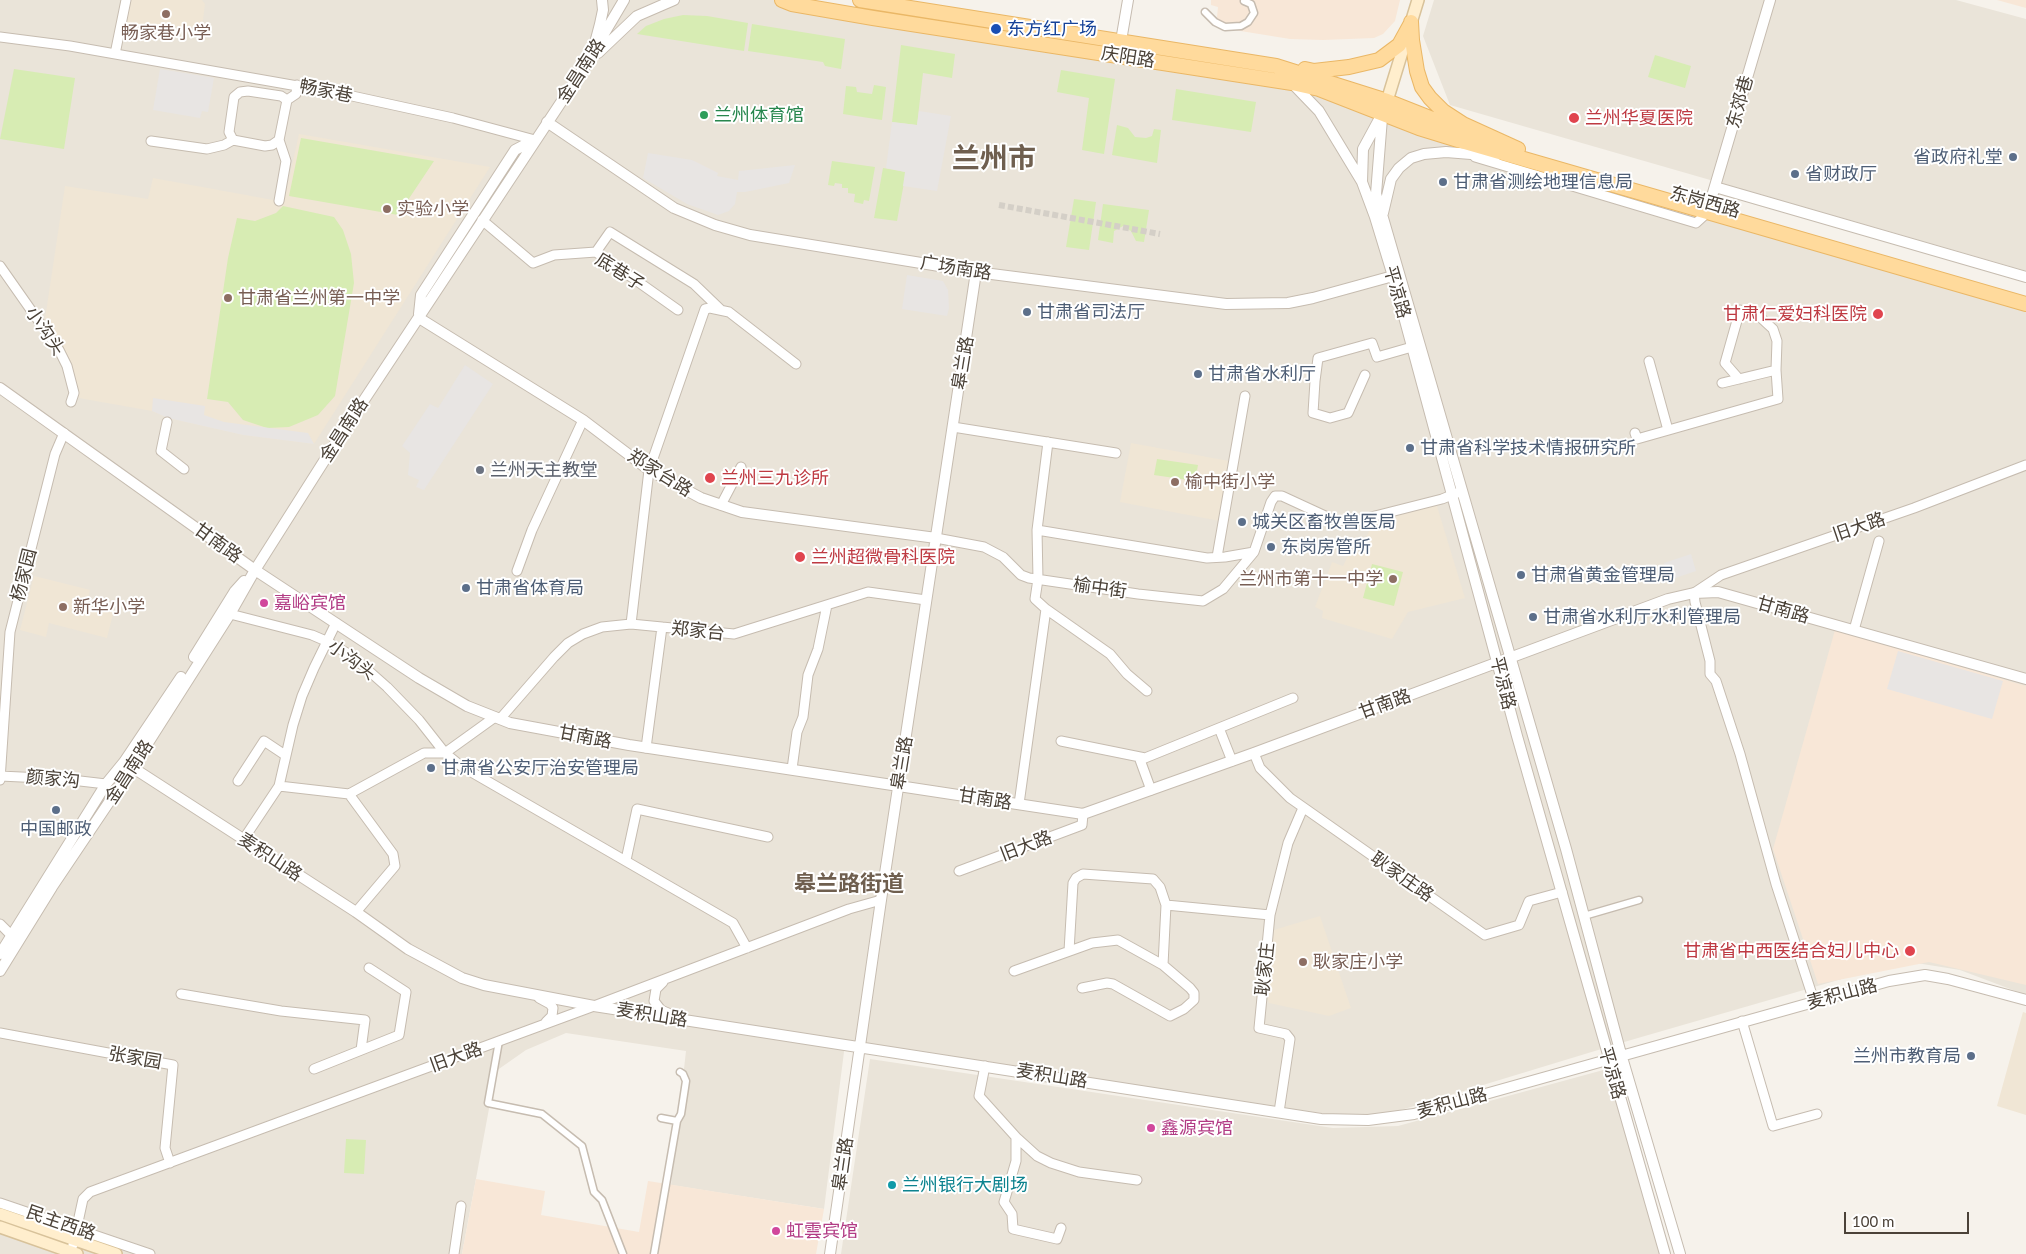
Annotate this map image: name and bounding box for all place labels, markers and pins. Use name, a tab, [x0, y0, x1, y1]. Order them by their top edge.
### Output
marker: 畅家巷小学	[160, 8, 172, 20]
place label: 东方红广场	[1007, 18, 1097, 40]
place label: 畅家巷小学	[121, 22, 211, 44]
marker: 东方红广场	[989, 22, 1003, 36]
place label: 兰州体育馆	[714, 104, 804, 126]
place label: 兰州华夏医院	[1585, 107, 1693, 129]
marker: 兰州体育馆	[698, 109, 710, 121]
marker: 兰州华夏医院	[1567, 111, 1581, 125]
place label: 省政府礼堂	[1913, 146, 2003, 168]
marker: 省政府礼堂	[2007, 151, 2019, 163]
place label: 省财政厅	[1805, 163, 1877, 185]
marker: 省财政厅	[1789, 168, 1801, 180]
place label: 甘肃省测绘地理信息局	[1453, 171, 1633, 193]
marker: 甘肃省测绘地理信息局	[1437, 176, 1449, 188]
place label: 实验小学	[397, 198, 469, 220]
marker: 实验小学	[381, 203, 393, 215]
place label: 甘肃省兰州第一中学	[238, 287, 400, 309]
marker: 甘肃省兰州第一中学	[222, 292, 234, 304]
place label: 甘肃省司法厅	[1037, 301, 1145, 323]
place label: 甘肃仁爱妇科医院	[1723, 303, 1867, 325]
marker: 甘肃省司法厅	[1021, 306, 1033, 318]
marker: 甘肃仁爱妇科医院	[1871, 307, 1885, 321]
place label: 甘肃省水利厅	[1208, 363, 1316, 385]
marker: 甘肃省水利厅	[1192, 368, 1204, 380]
place label: 甘肃省科学技术情报研究所	[1420, 437, 1636, 459]
marker: 甘肃省科学技术情报研究所	[1404, 442, 1416, 454]
place label: 兰州天主教堂	[490, 459, 598, 481]
marker: 兰州天主教堂	[474, 464, 486, 476]
place label: 兰州三九诊所	[721, 467, 829, 489]
marker: 兰州三九诊所	[703, 471, 717, 485]
place label: 榆中街小学	[1185, 471, 1275, 493]
marker: 榆中街小学	[1169, 476, 1181, 488]
place label: 城关区畜牧兽医局	[1252, 511, 1396, 533]
marker: 城关区畜牧兽医局	[1236, 516, 1248, 528]
place label: 东岗房管所	[1281, 536, 1371, 558]
marker: 东岗房管所	[1265, 541, 1277, 553]
place label: 兰州超微骨科医院	[811, 546, 955, 568]
marker: 兰州超微骨科医院	[793, 550, 807, 564]
place label: 甘肃省黄金管理局	[1531, 564, 1675, 586]
place label: 兰州市第十一中学	[1239, 568, 1383, 590]
marker: 甘肃省黄金管理局	[1515, 569, 1527, 581]
marker: 兰州市第十一中学	[1387, 573, 1399, 585]
place label: 甘肃省体育局	[476, 577, 584, 599]
marker: 甘肃省体育局	[460, 582, 472, 594]
place label: 嘉峪宾馆	[274, 592, 346, 614]
place label: 新华小学	[73, 596, 145, 618]
marker: 嘉峪宾馆	[258, 597, 270, 609]
marker: 新华小学	[57, 601, 69, 613]
place label: 甘肃省水利厅水利管理局	[1543, 606, 1741, 628]
marker: 甘肃省水利厅水利管理局	[1527, 611, 1539, 623]
place label: 甘肃省公安厅治安管理局	[441, 757, 639, 779]
marker: 甘肃省公安厅治安管理局	[425, 762, 437, 774]
marker: 中国邮政	[50, 804, 62, 816]
place label: 中国邮政	[20, 818, 92, 840]
place label: 甘肃省中西医结合妇儿中心	[1683, 940, 1899, 962]
marker: 甘肃省中西医结合妇儿中心	[1903, 944, 1917, 958]
place label: 耿家庄小学	[1313, 951, 1403, 973]
marker: 耿家庄小学	[1297, 956, 1309, 968]
place label: 兰州市教育局	[1853, 1045, 1961, 1067]
marker: 兰州市教育局	[1965, 1050, 1977, 1062]
place label: 鑫源宾馆	[1161, 1117, 1233, 1139]
marker: 鑫源宾馆	[1145, 1122, 1157, 1134]
place label: 兰州银行大剧场	[902, 1174, 1028, 1196]
marker: 兰州银行大剧场	[886, 1179, 898, 1191]
place label: 虹雲宾馆	[786, 1220, 858, 1242]
marker: 虹雲宾馆	[770, 1225, 782, 1237]

